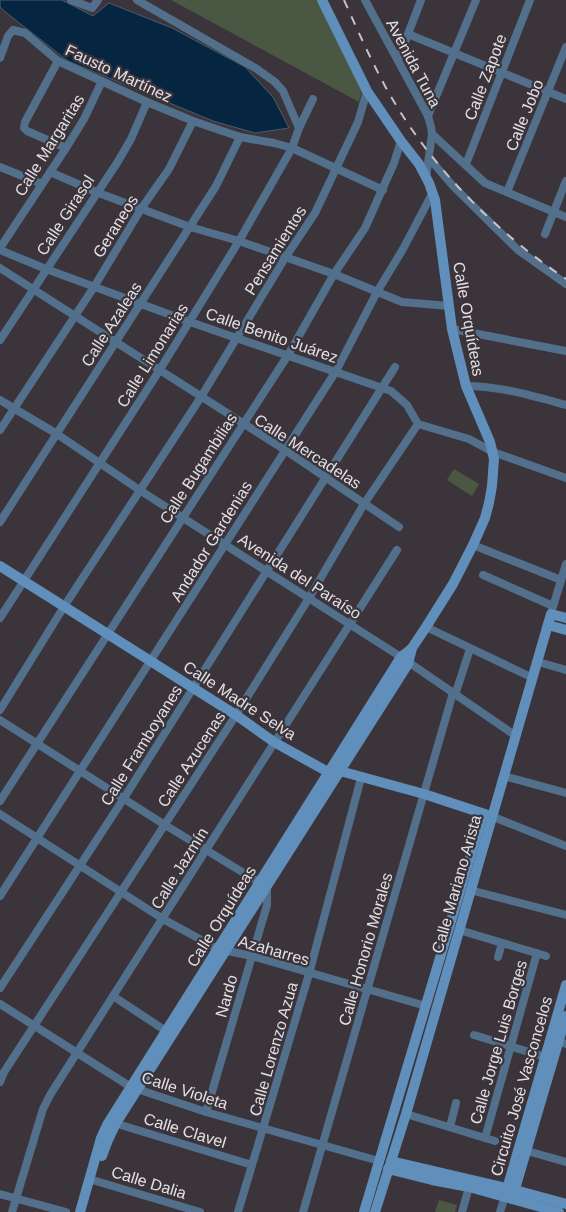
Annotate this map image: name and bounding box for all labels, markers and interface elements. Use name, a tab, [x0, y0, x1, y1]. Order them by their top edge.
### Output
street label: Avenida Tuna	[383, 16, 444, 110]
street label: Calle Zapote	[461, 32, 510, 123]
street label: Fausto Martínez	[63, 41, 175, 106]
street label: Calle Jobo	[502, 77, 547, 153]
street label: Calle Margaritas	[11, 91, 87, 199]
street label: Calle Girasol	[33, 172, 97, 258]
street label: Geraneos	[90, 192, 141, 261]
street label: Pensamientos	[241, 203, 309, 298]
street label: Calle Orquídeas	[450, 261, 487, 377]
street label: Calle Azaleas	[78, 279, 145, 370]
street label: Calle Limonarias	[114, 300, 191, 410]
street label: Calle Benito Juárez	[203, 305, 340, 366]
street label: Calle Bugambilias	[156, 410, 240, 527]
street label: Calle Mercadelas	[251, 411, 364, 492]
street label: Andador Gardenias	[167, 478, 255, 605]
street label: Avenida del Paraíso	[235, 530, 364, 623]
street label: Calle Madre Selva	[180, 658, 299, 743]
street label: Calle Framboyanes	[97, 682, 185, 809]
street label: Calle Azucenas	[154, 708, 229, 810]
street label: Calle Mariano Arista	[429, 813, 484, 955]
street label: Calle Jazmín	[148, 825, 211, 912]
street label: Calle Orquídeas	[184, 863, 259, 970]
street label: Calle Honorio Morales	[335, 871, 395, 1028]
street label: Azaharres	[236, 932, 311, 969]
street label: Calle Jorge Luis Borges	[467, 958, 530, 1126]
street label: Nardo	[212, 973, 241, 1019]
street label: Calle Lorenzo Azua	[246, 980, 301, 1118]
street label: Circuito José Vasconcelos	[488, 994, 555, 1178]
street label: Calle Violeta	[140, 1069, 230, 1112]
street label: Calle Clavel	[142, 1110, 228, 1151]
street label: Calle Dalia	[109, 1163, 188, 1202]

